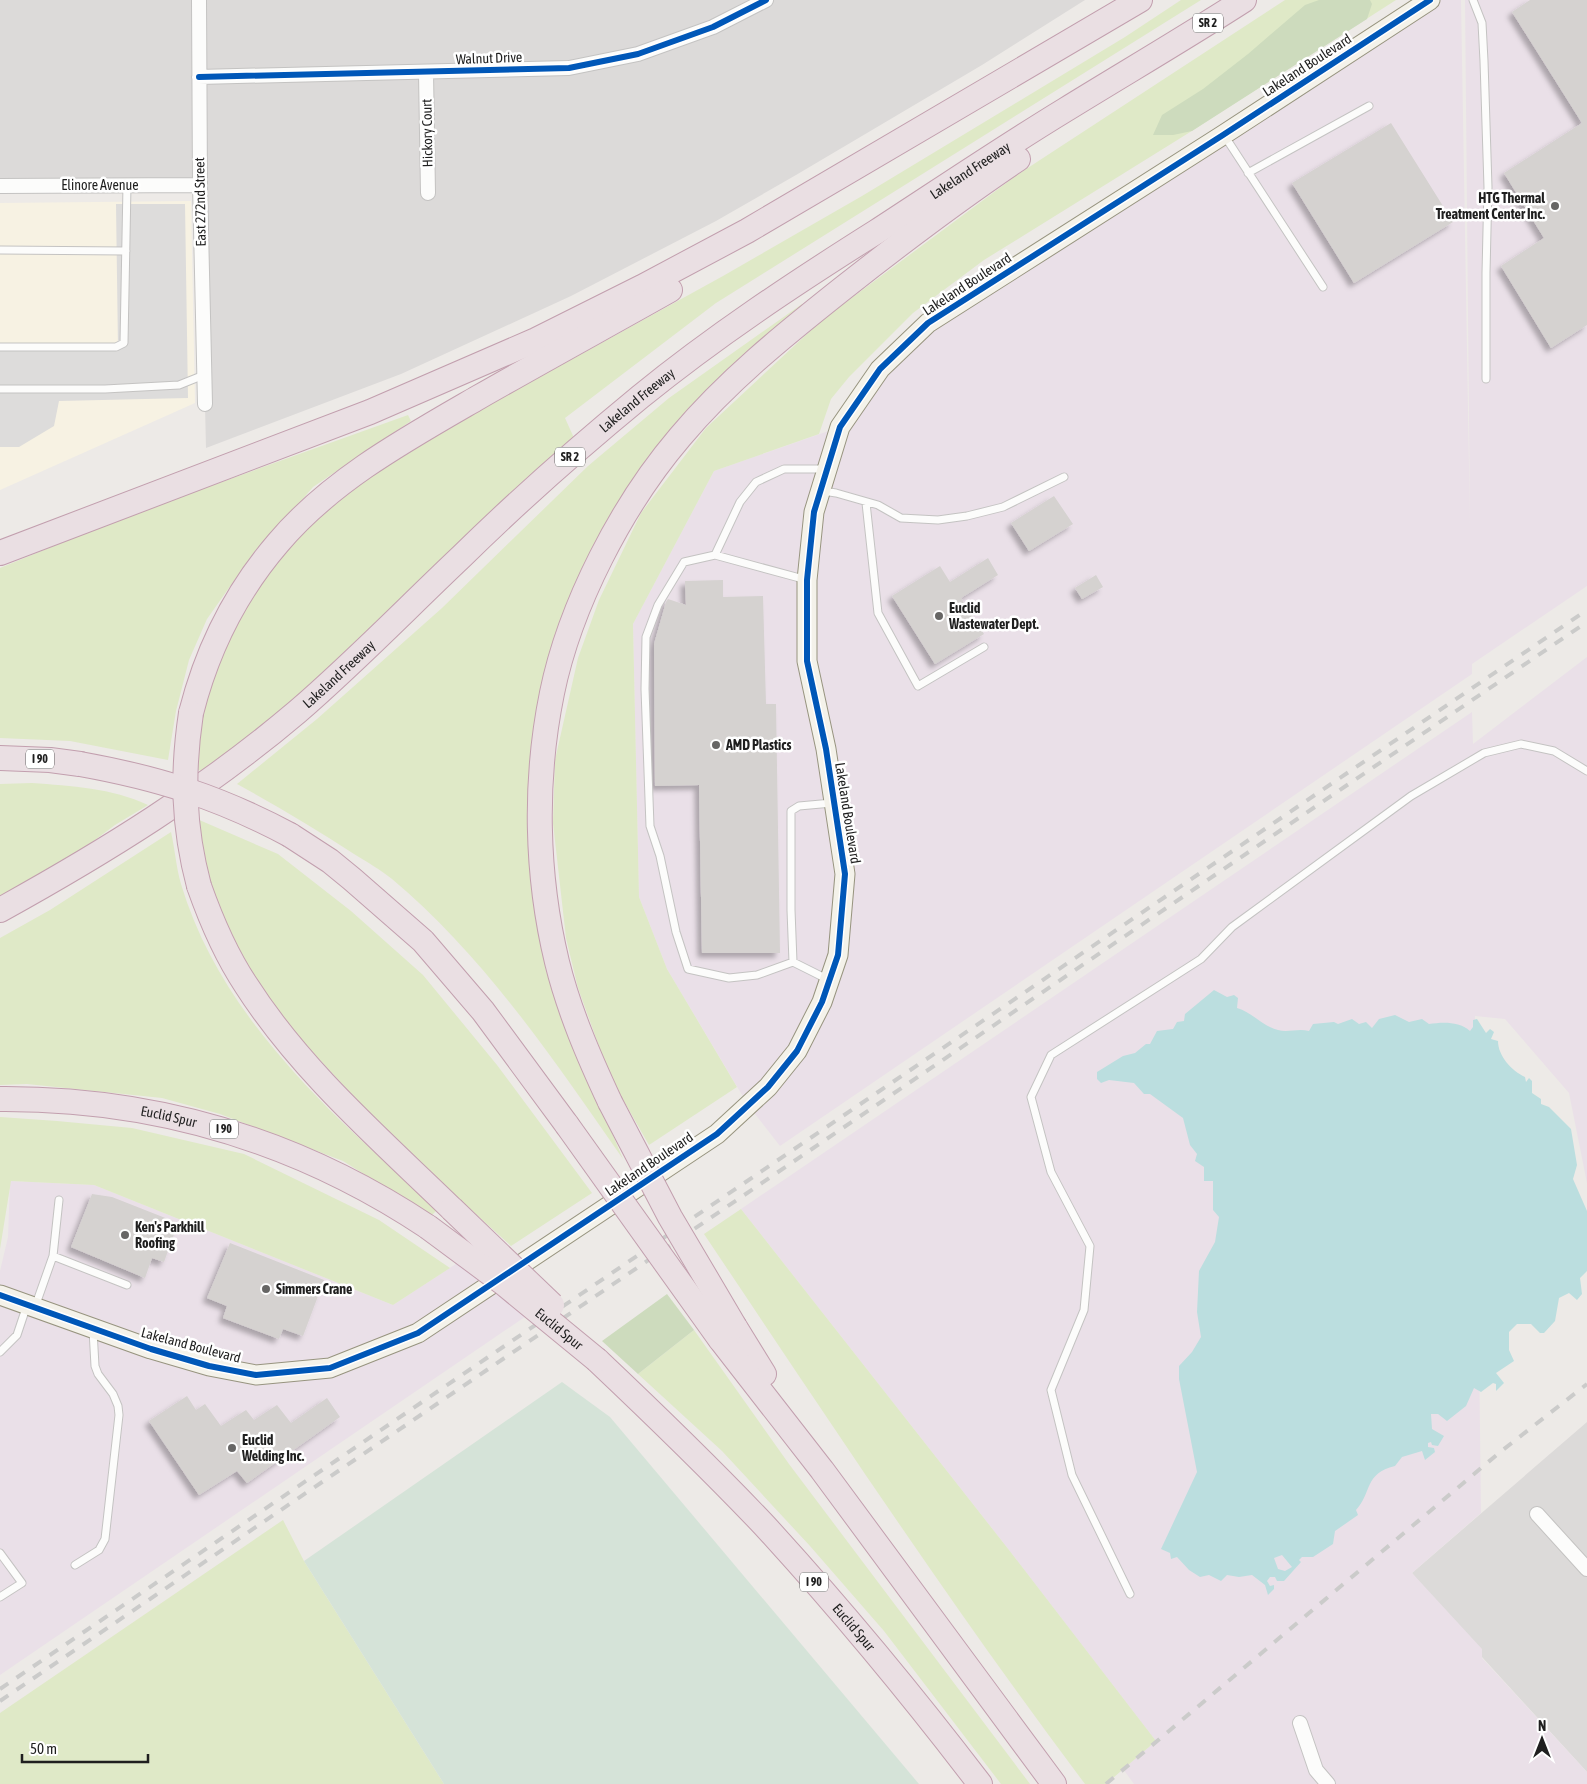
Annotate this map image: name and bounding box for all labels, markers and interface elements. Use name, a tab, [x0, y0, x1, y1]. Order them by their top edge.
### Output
road number: SR 2	[1193, 13, 1223, 32]
street label: Lakeland Boulevard	[1260, 30, 1354, 100]
street label: Walnut Drive	[455, 49, 523, 67]
street label: Hickory Court	[418, 99, 436, 167]
street label: Lakeland Freeway	[927, 138, 1013, 202]
street label: East 272nd Street	[191, 157, 209, 247]
street label: Elinore Avenue	[61, 177, 139, 193]
place label: HTG Thermal Treatment Center Inc.	[1436, 190, 1545, 222]
marker: HTG Thermal Treatment Center Inc.	[1549, 200, 1561, 212]
street label: Lakeland Boulevard	[920, 249, 1014, 319]
street label: Lakeland Freeway	[596, 365, 678, 436]
road number: SR 2	[555, 448, 585, 467]
place label: Euclid Wastewater Dept.	[948, 600, 1039, 632]
marker: Euclid Wastewater Dept.	[933, 610, 945, 622]
street label: Lakeland Freeway	[300, 637, 378, 711]
place label: AMD Plastics	[725, 737, 791, 753]
marker: AMD Plastics	[710, 739, 722, 751]
road number: I 90	[26, 750, 54, 769]
street label: Lakeland Boulevard	[832, 761, 864, 865]
street label: Euclid Spur	[139, 1103, 199, 1131]
road number: I 90	[210, 1120, 238, 1138]
street label: Lakeland Boulevard	[602, 1129, 696, 1199]
place label: Ken's Parkhill Roofing	[135, 1219, 205, 1251]
marker: Ken's Parkhill Roofing	[119, 1229, 131, 1241]
place label: Simmers Crane	[276, 1281, 352, 1297]
marker: Simmers Crane	[260, 1283, 272, 1295]
street label: Euclid Spur	[532, 1305, 587, 1354]
street label: Lakeland Boulevard	[139, 1324, 243, 1366]
place label: Euclid Welding Inc.	[241, 1432, 305, 1464]
marker: Euclid Welding Inc.	[226, 1442, 238, 1454]
road number: I 90	[800, 1572, 828, 1591]
street label: Euclid Spur	[829, 1600, 879, 1655]
north arrow	[1517, 1714, 1567, 1764]
text: N	[1538, 1718, 1546, 1734]
scale bar	[22, 1732, 149, 1764]
text: 50 m	[30, 1740, 57, 1757]

